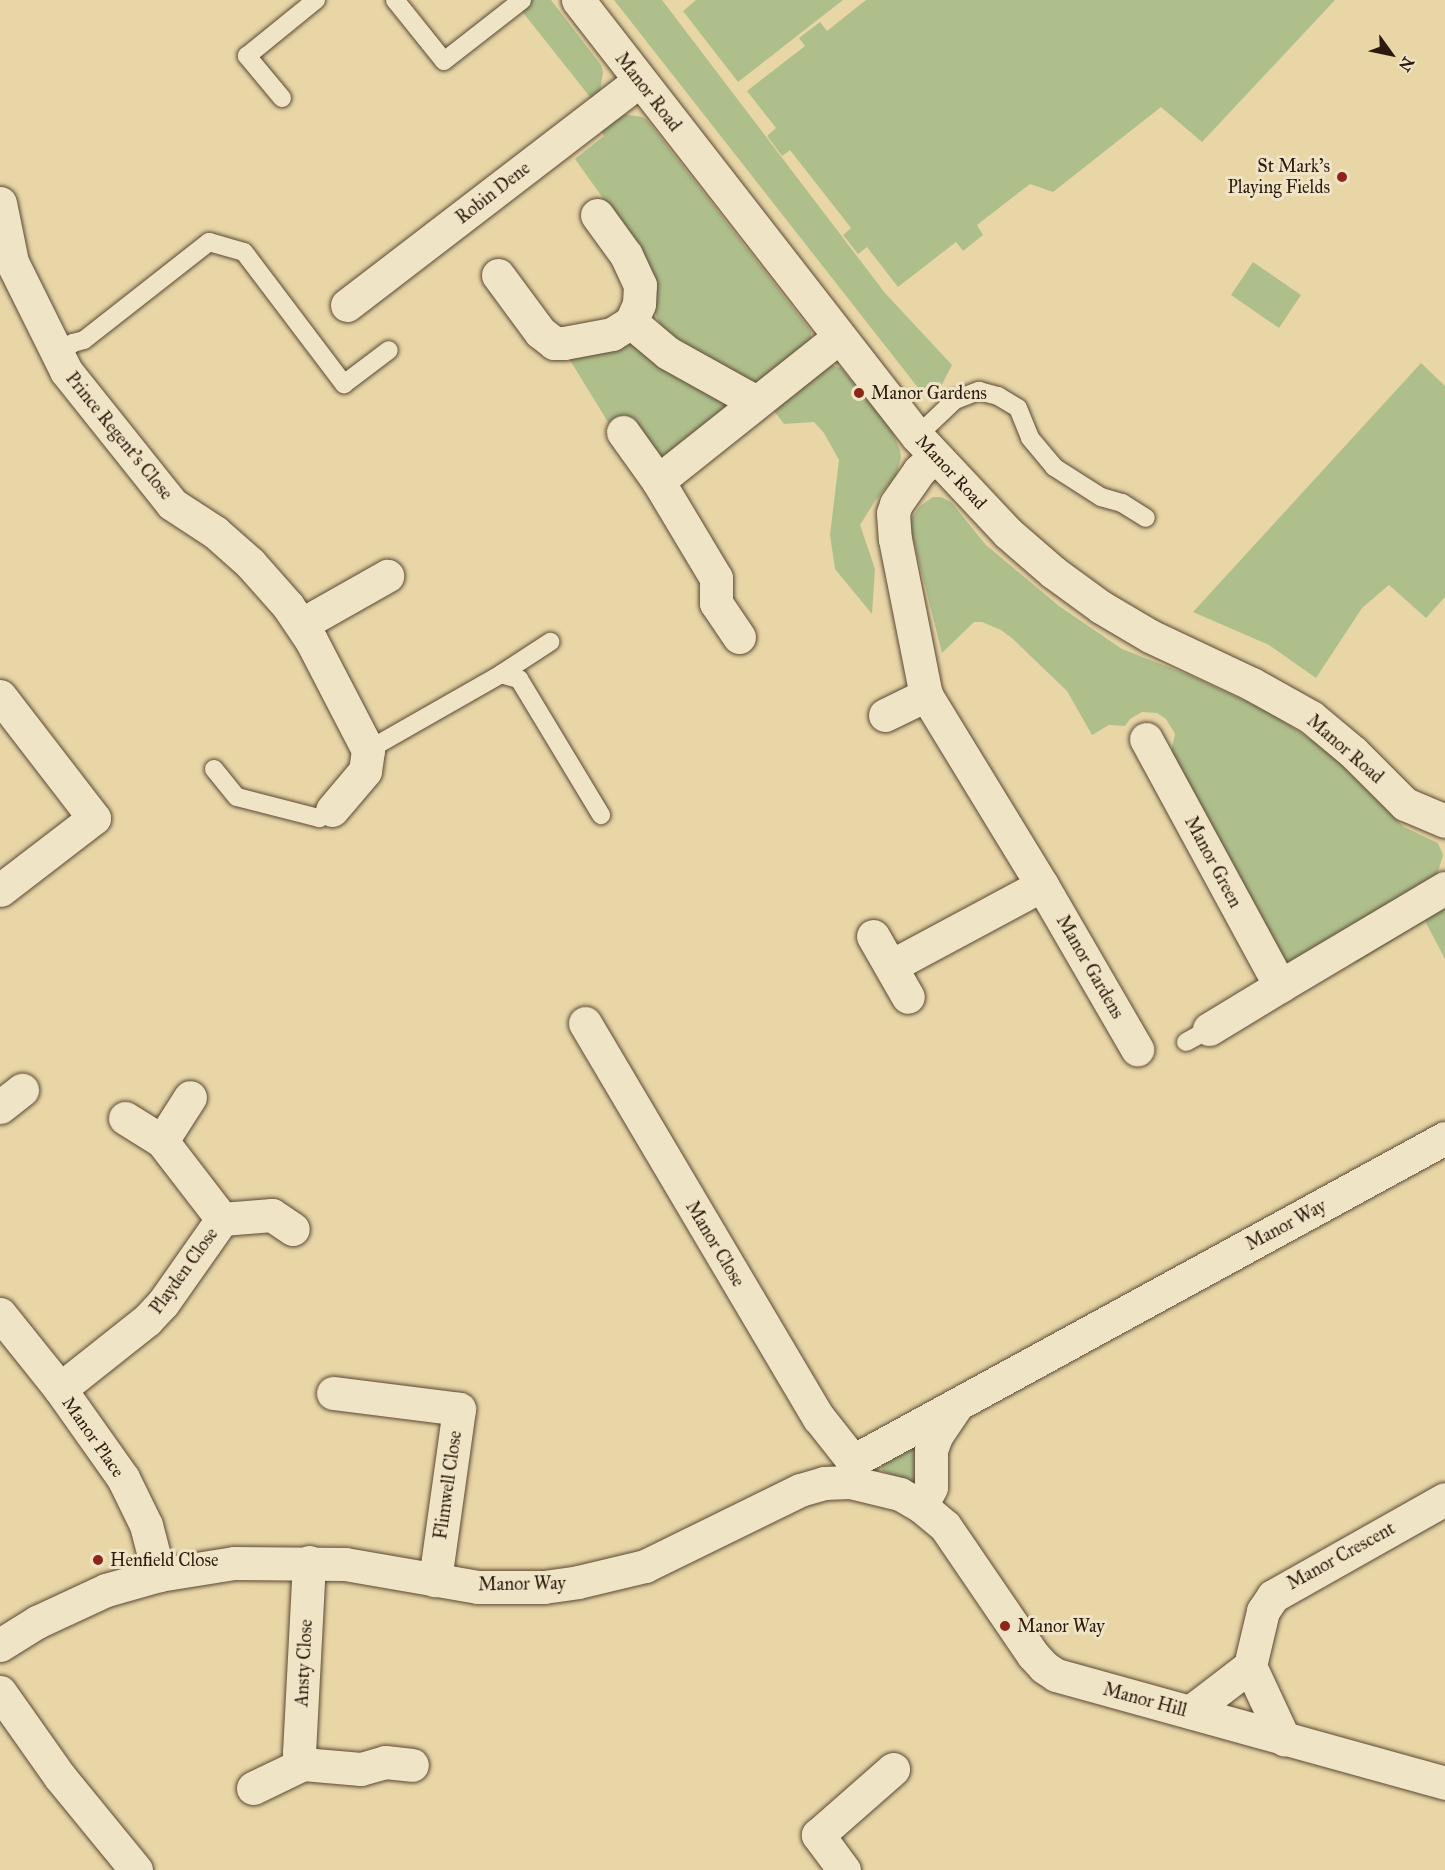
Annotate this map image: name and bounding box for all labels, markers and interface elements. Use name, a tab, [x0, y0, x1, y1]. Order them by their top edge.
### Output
north arrow	[1361, 24, 1421, 84]
street label: Manor Road	[611, 48, 685, 136]
text: N	[1395, 53, 1418, 75]
place label: St Mark's Playing Fields	[1228, 156, 1330, 198]
street label: Robin Dene	[452, 157, 534, 229]
marker: St Mark's Playing Fields	[1335, 170, 1349, 184]
street label: Prince Regent's Close	[61, 368, 177, 504]
place label: Manor Gardens	[871, 382, 987, 404]
marker: Manor Gardens	[852, 386, 866, 400]
street label: Manor Road	[911, 430, 991, 514]
street label: Manor Road	[1302, 710, 1388, 788]
street label: Manor Green	[1180, 813, 1246, 911]
street label: Manor Gardens	[1052, 911, 1128, 1023]
street label: Manor Way	[1242, 1195, 1330, 1255]
street label: Manor Close	[681, 1197, 749, 1291]
street label: Playden Close	[145, 1224, 223, 1318]
street label: Manor Place	[57, 1392, 129, 1482]
street label: Flimwell Close	[430, 1429, 466, 1541]
street label: Manor Crescent	[1283, 1518, 1399, 1594]
place label: Henfield Close	[110, 1549, 219, 1571]
marker: Henfield Close	[91, 1553, 105, 1567]
street label: Manor Way	[478, 1572, 566, 1596]
place label: Manor Way	[1017, 1615, 1105, 1637]
street label: Ansty Close	[291, 1619, 317, 1707]
marker: Manor Way	[998, 1619, 1012, 1633]
street label: Manor Hill	[1101, 1678, 1189, 1722]

